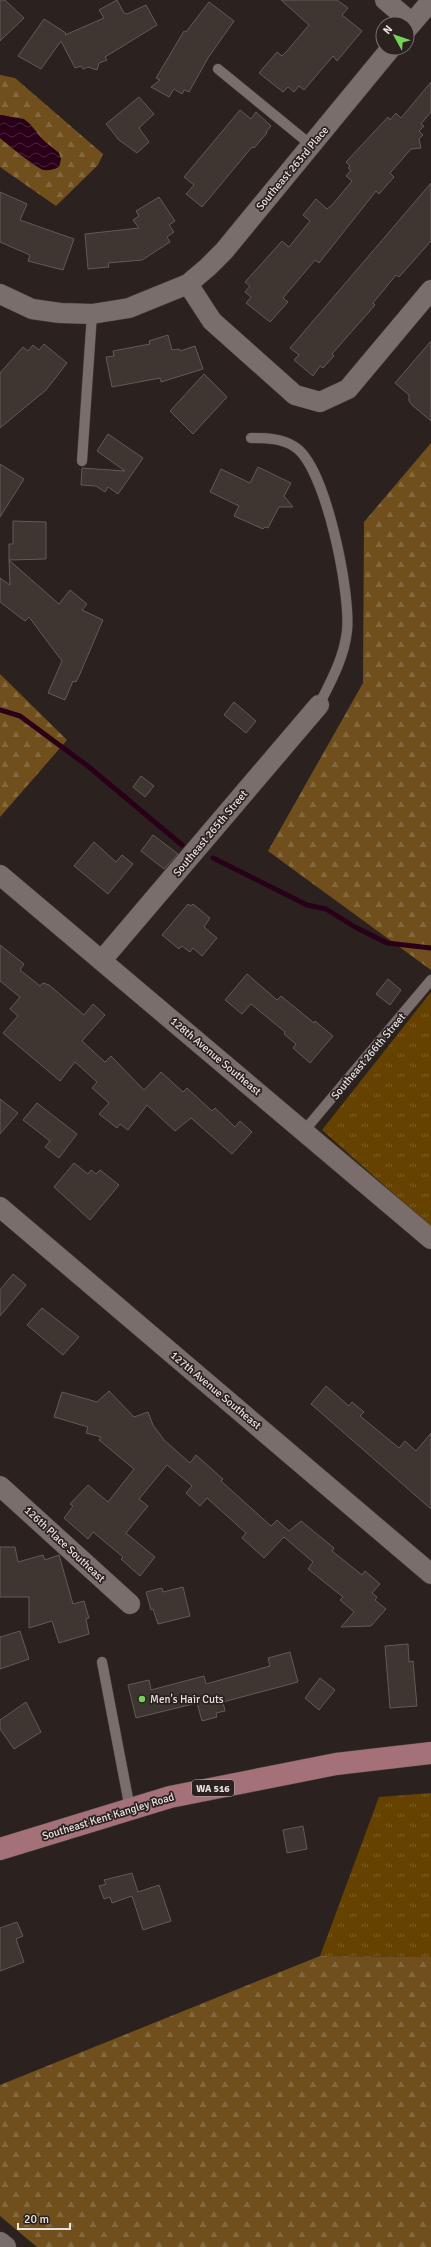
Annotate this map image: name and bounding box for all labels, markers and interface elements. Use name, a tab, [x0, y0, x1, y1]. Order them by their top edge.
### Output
north arrow	[375, 16, 415, 56]
text: N	[380, 23, 395, 37]
street label: Southeast 263rd Place	[253, 124, 331, 213]
street label: Southeast 265th Street	[171, 787, 250, 879]
street label: Southeast 266th Street	[329, 1010, 408, 1102]
street label: 128th Avenue Southeast	[168, 1015, 264, 1098]
street label: 127th Avenue Southeast	[168, 1349, 264, 1432]
street label: 126th Place Southeast	[22, 1504, 108, 1585]
place label: Men's Hair Cuts	[150, 1693, 224, 1706]
marker: Men's Hair Cuts	[137, 1694, 147, 1704]
road number: WA 516	[192, 1780, 234, 1796]
street label: Southeast Kent Kangley Road	[40, 1790, 176, 1843]
scale bar	[18, 2205, 70, 2231]
text: 20 m	[24, 2212, 49, 2227]

